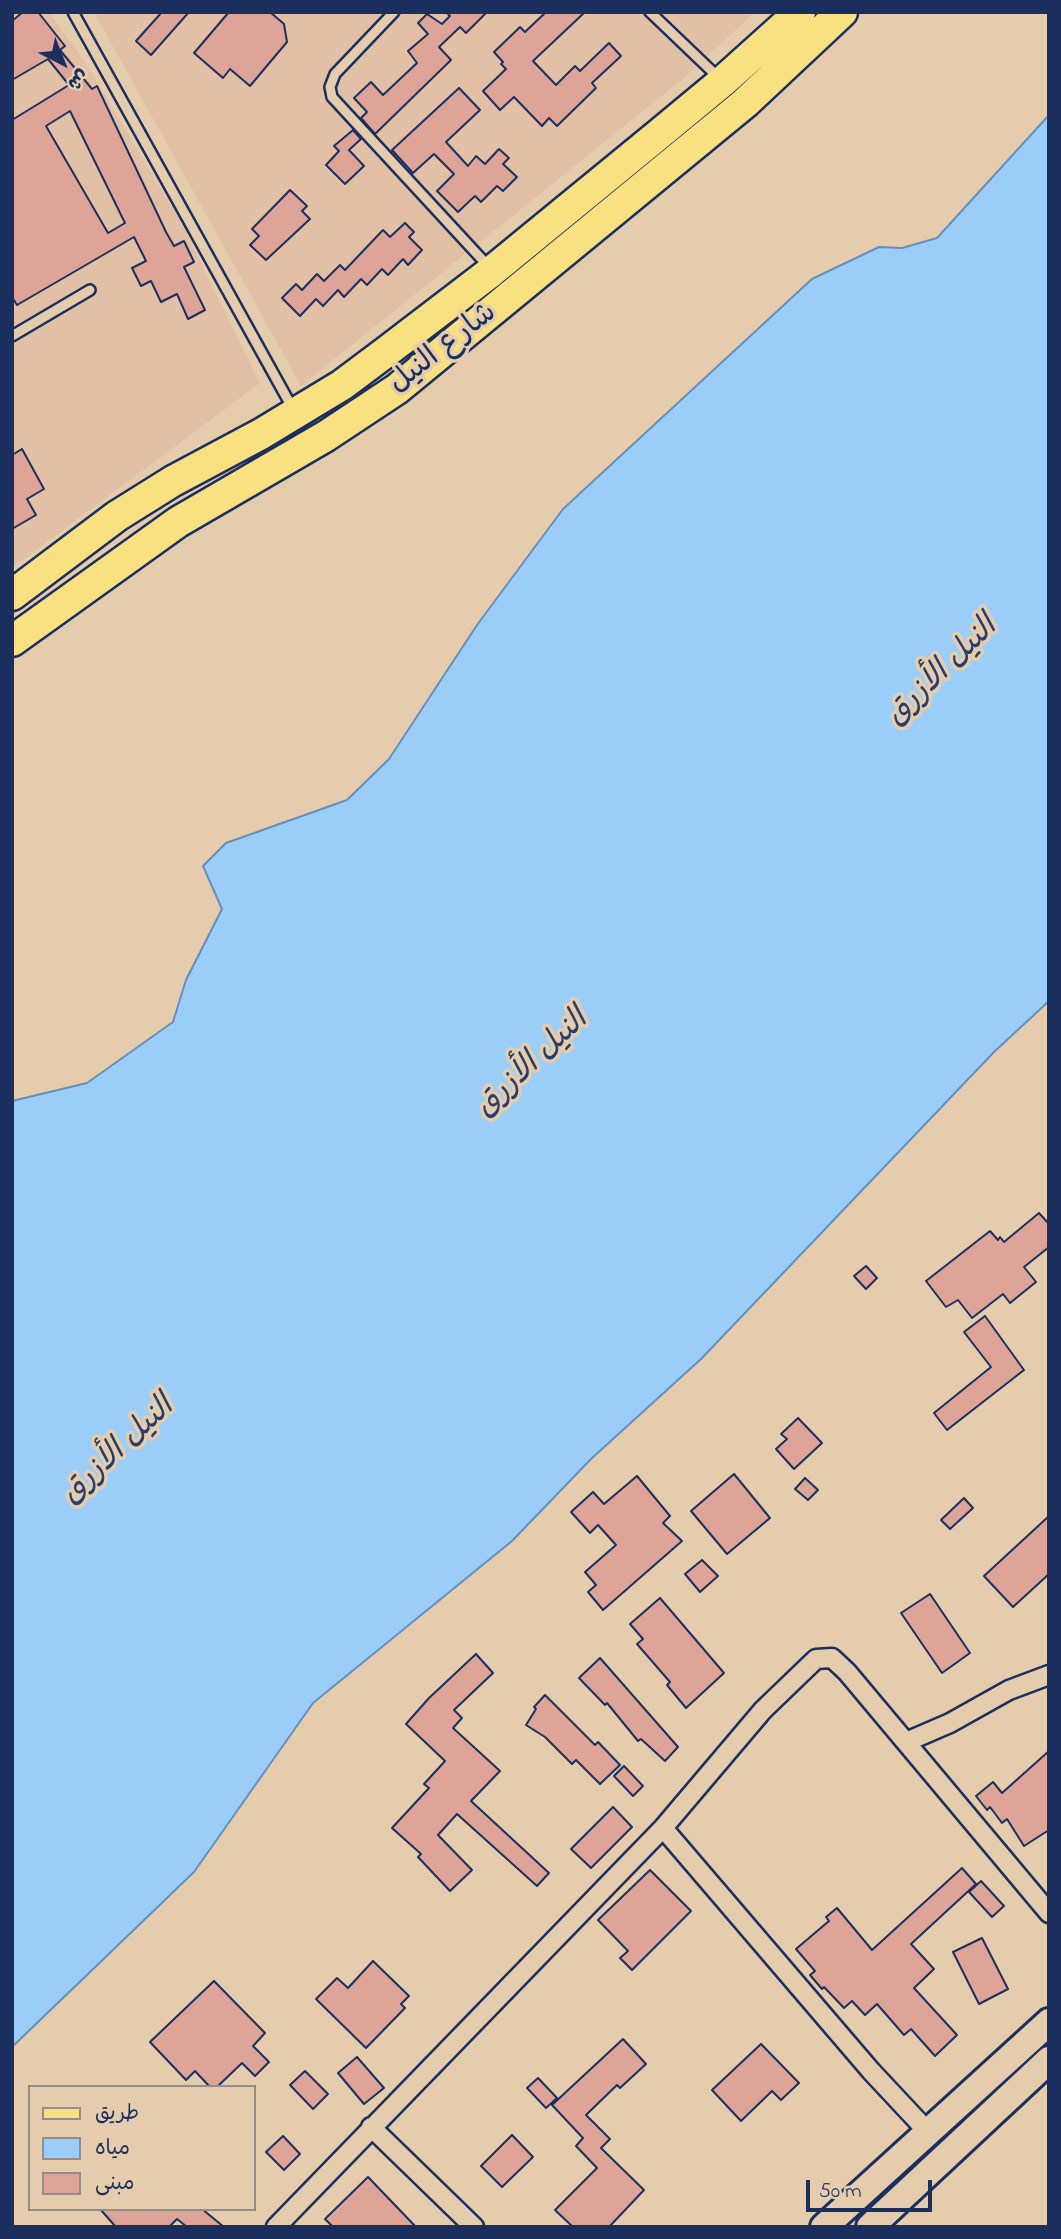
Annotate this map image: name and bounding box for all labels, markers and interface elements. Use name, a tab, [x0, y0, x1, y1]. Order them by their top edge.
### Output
north arrow	[28, 28, 98, 98]
text: ش	[61, 62, 94, 96]
street label: شارع النيل	[383, 297, 505, 403]
water label: النيل الأزرق	[879, 610, 1007, 736]
water label: النيل الأزرق	[468, 1003, 598, 1127]
water label: النيل الأزرق	[54, 1390, 184, 1514]
legend	[28, 2085, 256, 2211]
text: طريق	[95, 2099, 139, 2129]
text: مياه	[95, 2134, 130, 2164]
scale bar	[809, 2166, 935, 2210]
text: مبنى	[95, 2169, 134, 2199]
text: 50 m	[819, 2177, 862, 2207]

